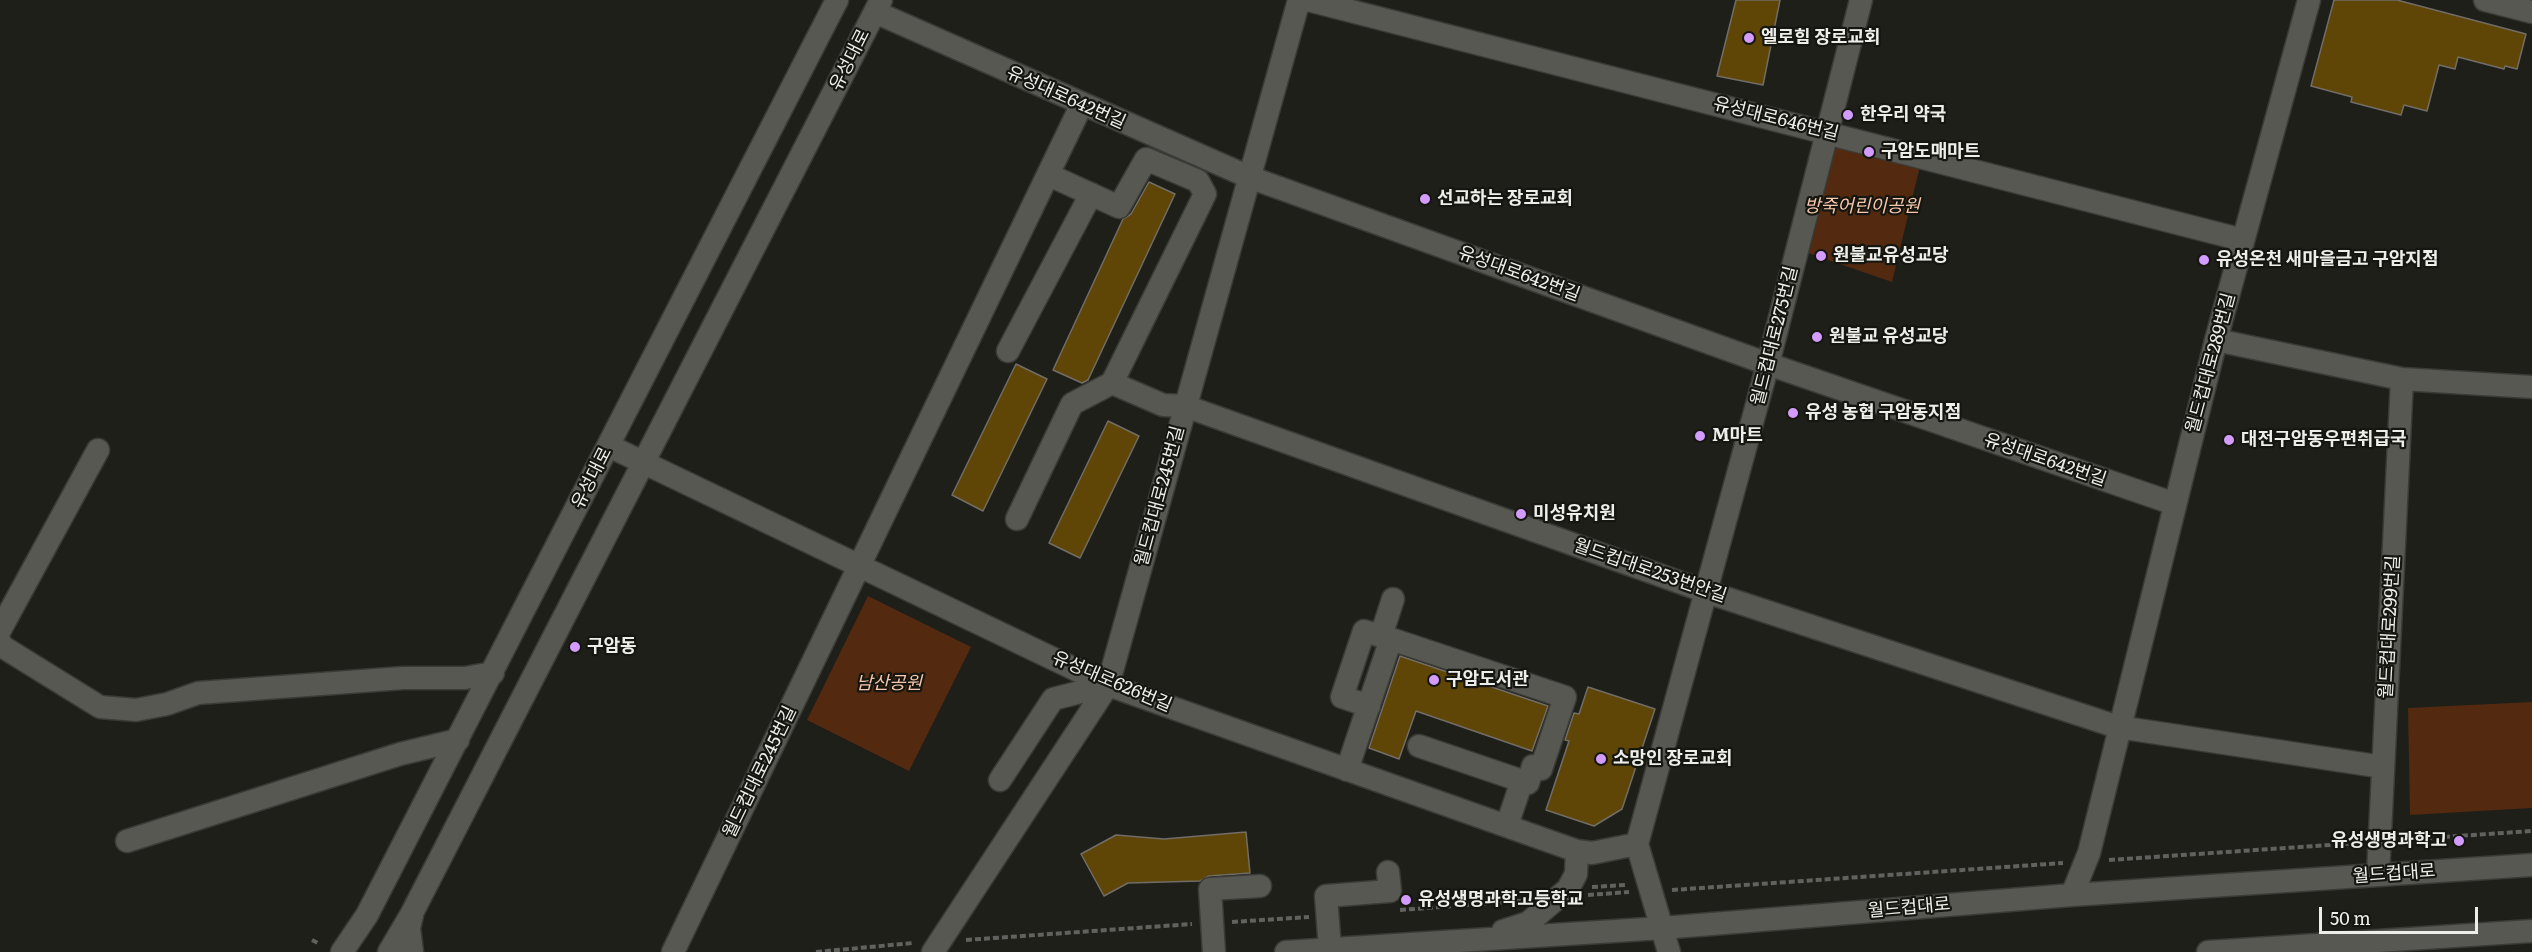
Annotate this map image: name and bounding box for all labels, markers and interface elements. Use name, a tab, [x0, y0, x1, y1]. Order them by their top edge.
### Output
street label: 유성대로	[825, 26, 875, 94]
place label: 엘로힘 장로교회	[1761, 27, 1881, 49]
marker: 엘로힘 장로교회	[1742, 31, 1756, 45]
street label: 유성대로642번길	[1003, 62, 1129, 134]
street label: 유성대로646번길	[1711, 93, 1841, 145]
place label: 한우리 약국	[1860, 104, 1946, 126]
marker: 한우리 약국	[1841, 108, 1855, 122]
place label: 구암도매마트	[1881, 141, 1980, 163]
marker: 구암도매마트	[1862, 145, 1876, 159]
place label: 선교하는 장로교회	[1437, 188, 1573, 210]
marker: 선교하는 장로교회	[1418, 192, 1432, 206]
park label: 방죽어린이공원	[1804, 196, 1920, 218]
street label: 유성대로642번길	[1455, 242, 1583, 306]
place label: 원불교유성교당	[1833, 245, 1949, 267]
marker: 원불교유성교당	[1814, 249, 1828, 263]
place label: 유성온천 새마을금고 구암지점	[2216, 249, 2438, 271]
marker: 유성온천 새마을금고 구암지점	[2197, 253, 2211, 267]
street label: 월드컵대로275번길	[1747, 264, 1803, 408]
street label: 월드컵대로289번길	[2182, 290, 2240, 436]
place label: 원불교 유성교당	[1829, 326, 1949, 348]
marker: 원불교 유성교당	[1810, 330, 1824, 344]
place label: 유성 농협 구암동지점	[1805, 402, 1961, 424]
marker: 유성 농협 구암동지점	[1786, 406, 1800, 420]
street label: 월드컵대로245번길	[1131, 424, 1189, 568]
place label: M마트	[1712, 425, 1763, 447]
marker: M마트	[1693, 429, 1707, 443]
street label: 유성대로642번길	[1981, 429, 2109, 491]
place label: 대전구암동우편취급국	[2241, 429, 2407, 451]
marker: 대전구암동우편취급국	[2222, 433, 2236, 447]
street label: 유성대로	[567, 444, 617, 512]
place label: 미성유치원	[1533, 503, 1616, 525]
marker: 미성유치원	[1514, 507, 1528, 521]
street label: 월드컵대로253번안길	[1571, 535, 1729, 607]
street label: 월드컵대로299번길	[2375, 555, 2405, 699]
place label: 구암동	[587, 636, 637, 658]
marker: 구암동	[568, 640, 582, 654]
street label: 유성대로626번길	[1049, 647, 1175, 717]
place label: 구암도서관	[1446, 669, 1529, 691]
park label: 남산공원	[856, 673, 922, 695]
marker: 구암도서관	[1427, 673, 1441, 687]
street label: 월드컵대로245번길	[719, 703, 801, 841]
place label: 소망인 장로교회	[1613, 748, 1733, 770]
marker: 소망인 장로교회	[1594, 752, 1608, 766]
place label: 유성생명과학고	[2331, 830, 2447, 852]
marker: 유성생명과학고	[2452, 834, 2466, 848]
street label: 월드컵대로	[2352, 860, 2436, 888]
place label: 유성생명과학고등학교	[1418, 889, 1584, 911]
marker: 유성생명과학고등학교	[1399, 893, 1413, 907]
street label: 월드컵대로	[1867, 894, 1951, 922]
scale bar	[2322, 895, 2481, 933]
text: 50 m	[2330, 904, 2371, 931]

